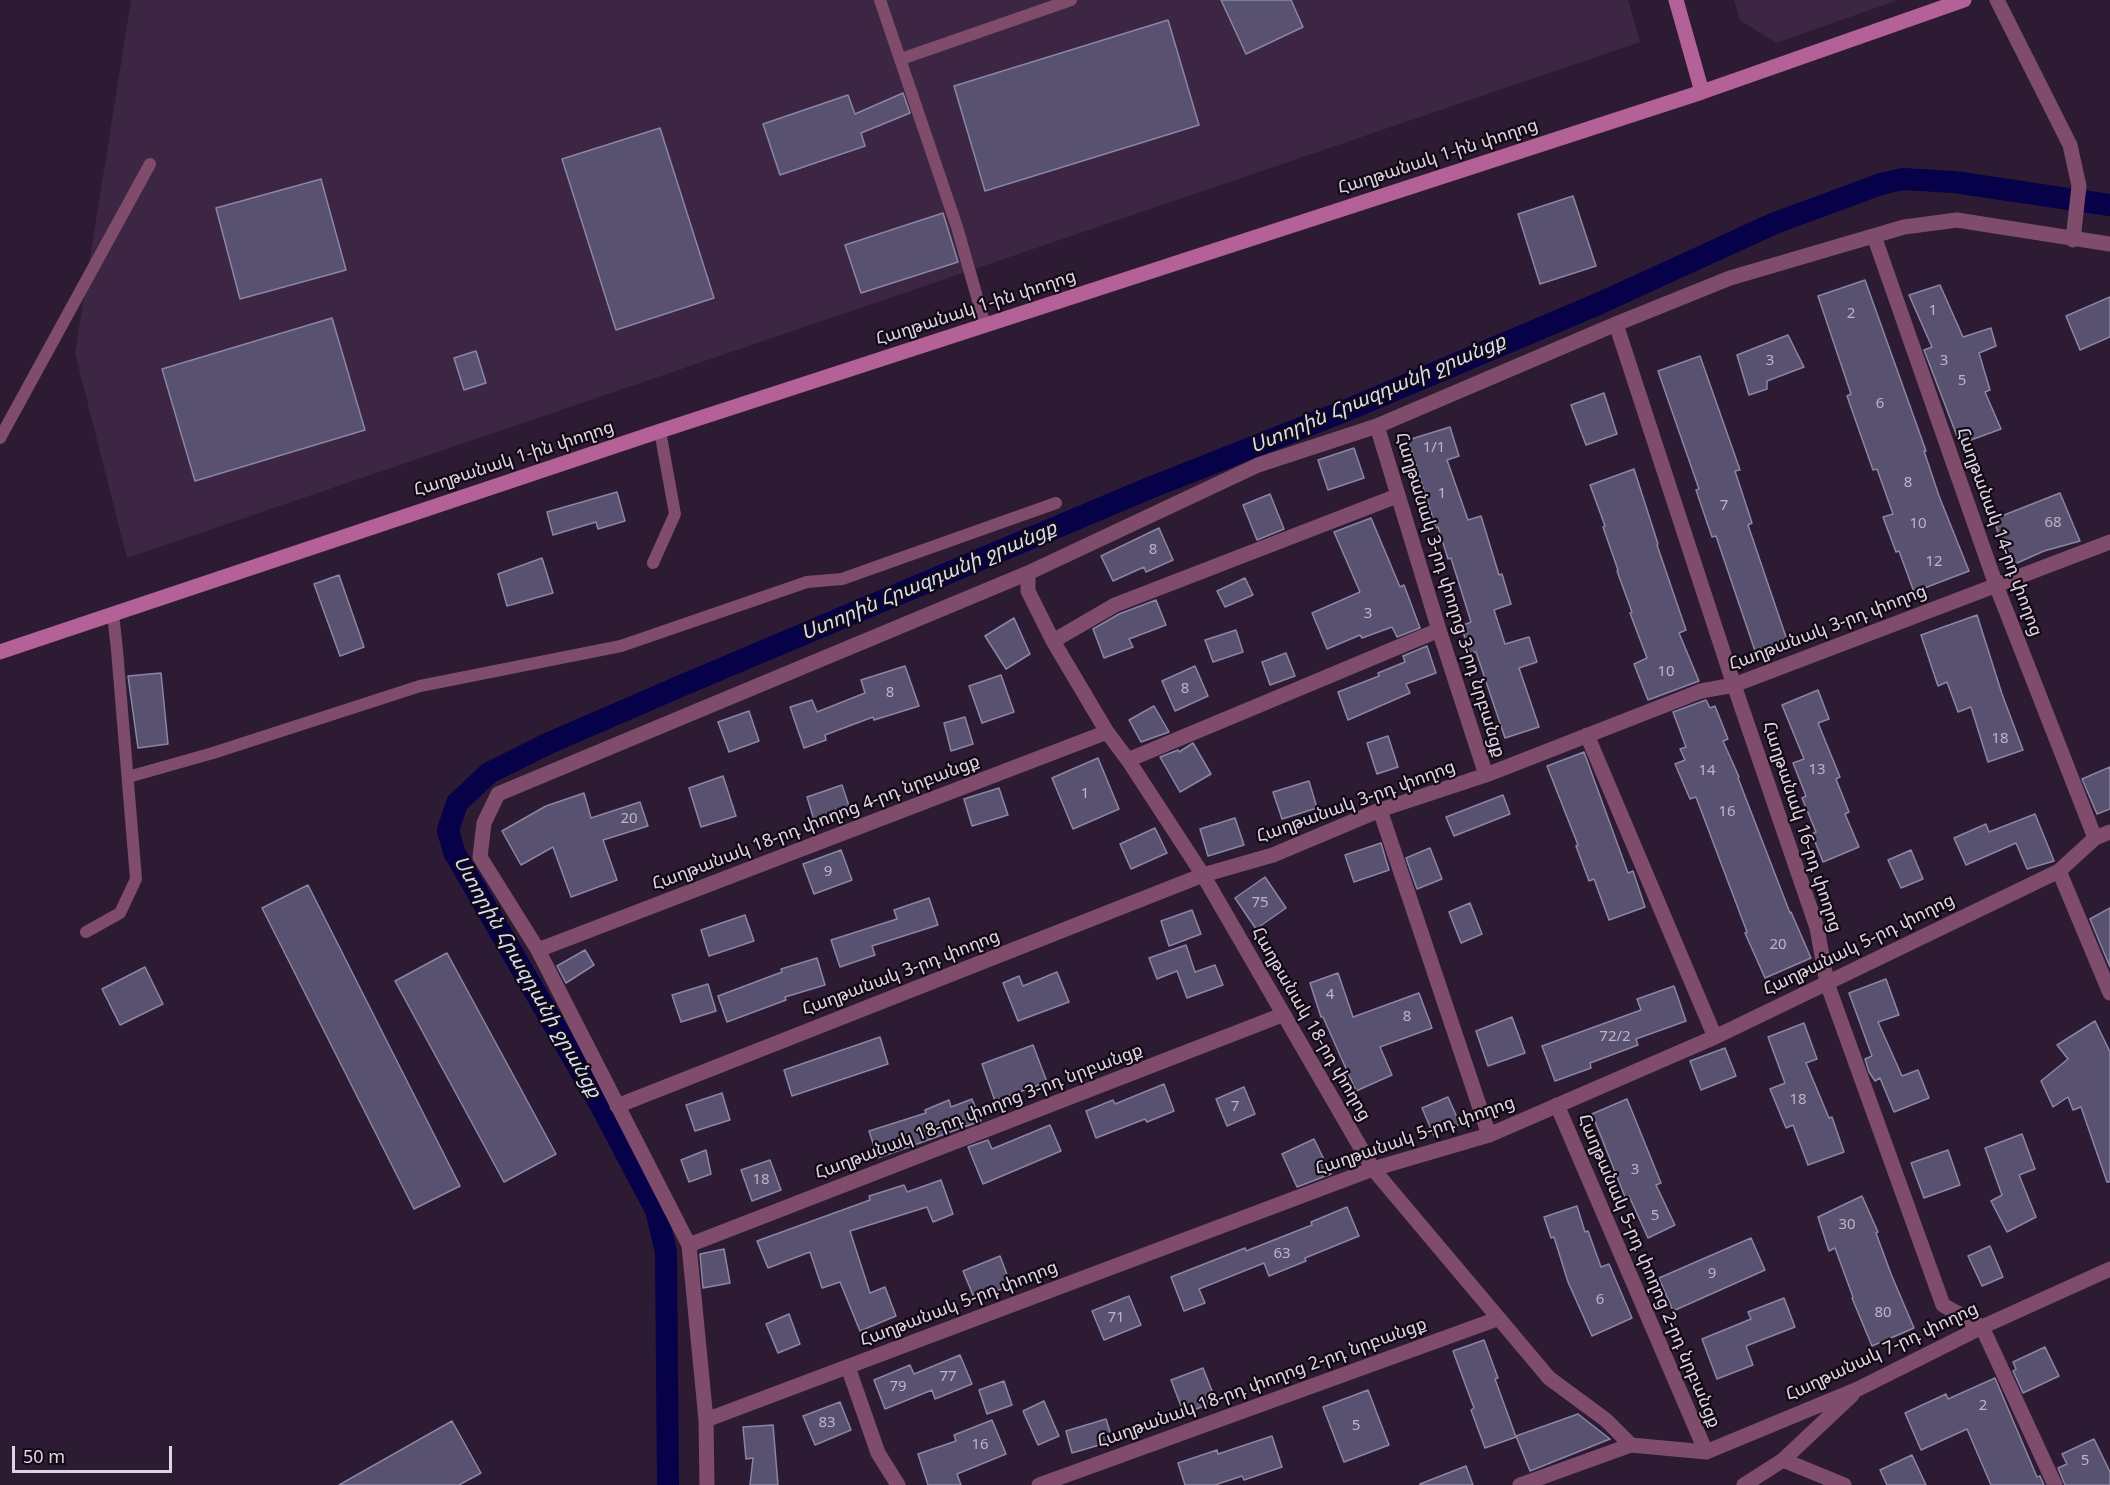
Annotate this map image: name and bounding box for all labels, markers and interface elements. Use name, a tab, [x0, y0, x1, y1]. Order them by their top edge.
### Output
street label: Հաղթանակ 1-ին փողոց	[1335, 114, 1541, 200]
street label: Հաղթանակ 1-ին փողոց	[873, 265, 1079, 351]
house number: 1	[1929, 302, 1937, 320]
house number: 2	[1847, 305, 1855, 323]
water label: Ստորին Հրազդանի ջրանցք	[1246, 329, 1510, 459]
house number: 3	[1766, 352, 1774, 370]
house number: 3	[1940, 352, 1948, 370]
house number: 5	[1958, 372, 1966, 390]
house number: 6	[1876, 395, 1884, 413]
street label: Հաղթանակ 1-ին փողոց	[411, 416, 617, 502]
street label: Հաղթանակ 14-րդ փողոց	[1951, 425, 2047, 639]
street label: Հաղթանակ 3-րդ փողոց 3-րդ նրբանցք	[1390, 430, 1510, 760]
house number: 1/1	[1423, 439, 1445, 457]
house number: 8	[1904, 474, 1912, 492]
house number: 1	[1438, 485, 1446, 503]
house number: 7	[1720, 497, 1728, 515]
house number: 68	[2044, 514, 2062, 532]
house number: 10	[1909, 515, 1927, 533]
water label: Ստորին Հրազդանի ջրանցք	[797, 516, 1061, 646]
house number: 8	[1149, 541, 1157, 559]
house number: 12	[1925, 553, 1943, 571]
street label: Հաղթանակ 3-րդ փողոց	[1726, 580, 1930, 676]
house number: 3	[1364, 605, 1372, 623]
house number: 10	[1657, 663, 1675, 681]
house number: 8	[1181, 680, 1189, 698]
house number: 8	[886, 684, 894, 702]
street label: Հաղթանակ 16-րդ փողոց	[1758, 719, 1846, 935]
house number: 18	[1991, 730, 2009, 748]
street label: Հաղթանակ 18-րդ փողոց 4-րդ նրբանցք	[649, 750, 983, 896]
street label: Հաղթանակ 3-րդ փողոց	[1254, 756, 1458, 848]
house number: 13	[1808, 761, 1826, 779]
house number: 14	[1698, 762, 1716, 780]
house number: 1	[1081, 785, 1089, 803]
house number: 16	[1718, 803, 1736, 821]
house number: 20	[620, 810, 638, 828]
water label: Ստորին Հրազդանի ջրանցք	[448, 852, 606, 1102]
house number: 9	[824, 863, 832, 881]
street label: Հաղթանակ 5-րդ փողոց	[1760, 889, 1958, 1001]
house number: 75	[1251, 894, 1269, 912]
street label: Հաղթանակ 18-րդ փողոց	[1247, 923, 1375, 1125]
street label: Հաղթանակ 3-րդ փողոց	[799, 925, 1003, 1021]
house number: 20	[1769, 936, 1787, 954]
house number: 4	[1326, 986, 1334, 1004]
house number: 8	[1403, 1008, 1411, 1026]
house number: 72/2	[1599, 1028, 1631, 1046]
street label: Հաղթանակ 18-րդ փողոց 3-րդ նրբանցք	[812, 1039, 1146, 1185]
house number: 18	[1789, 1091, 1807, 1109]
street label: Հաղթանակ 5-րդ փողոց	[1312, 1092, 1518, 1180]
house number: 7	[1231, 1098, 1239, 1116]
street label: Հաղթանակ 5-րդ փողոց 2-րդ նրբանցք	[1573, 1111, 1725, 1431]
house number: 3	[1631, 1161, 1639, 1179]
house number: 18	[752, 1171, 770, 1189]
house number: 5	[1651, 1207, 1659, 1225]
house number: 30	[1838, 1216, 1856, 1234]
house number: 63	[1273, 1245, 1291, 1263]
street label: Հաղթանակ 5-րդ փողոց	[857, 1256, 1061, 1352]
house number: 9	[1708, 1265, 1716, 1283]
house number: 6	[1596, 1291, 1604, 1309]
street label: Հաղթանակ 7-րդ փողոց	[1782, 1298, 1982, 1406]
house number: 80	[1874, 1304, 1892, 1322]
house number: 71	[1107, 1309, 1125, 1327]
street label: Հաղթանակ 18-րդ փողոց 2-րդ նրբանցք	[1094, 1313, 1430, 1453]
house number: 77	[939, 1368, 957, 1386]
house number: 79	[889, 1378, 907, 1396]
house number: 2	[1979, 1397, 1987, 1415]
house number: 83	[818, 1414, 836, 1432]
house number: 5	[1352, 1417, 1360, 1435]
scale bar	[15, 1434, 176, 1472]
house number: 16	[971, 1436, 989, 1454]
text: 50 m	[23, 1444, 65, 1468]
house number: 5	[2081, 1452, 2089, 1470]

